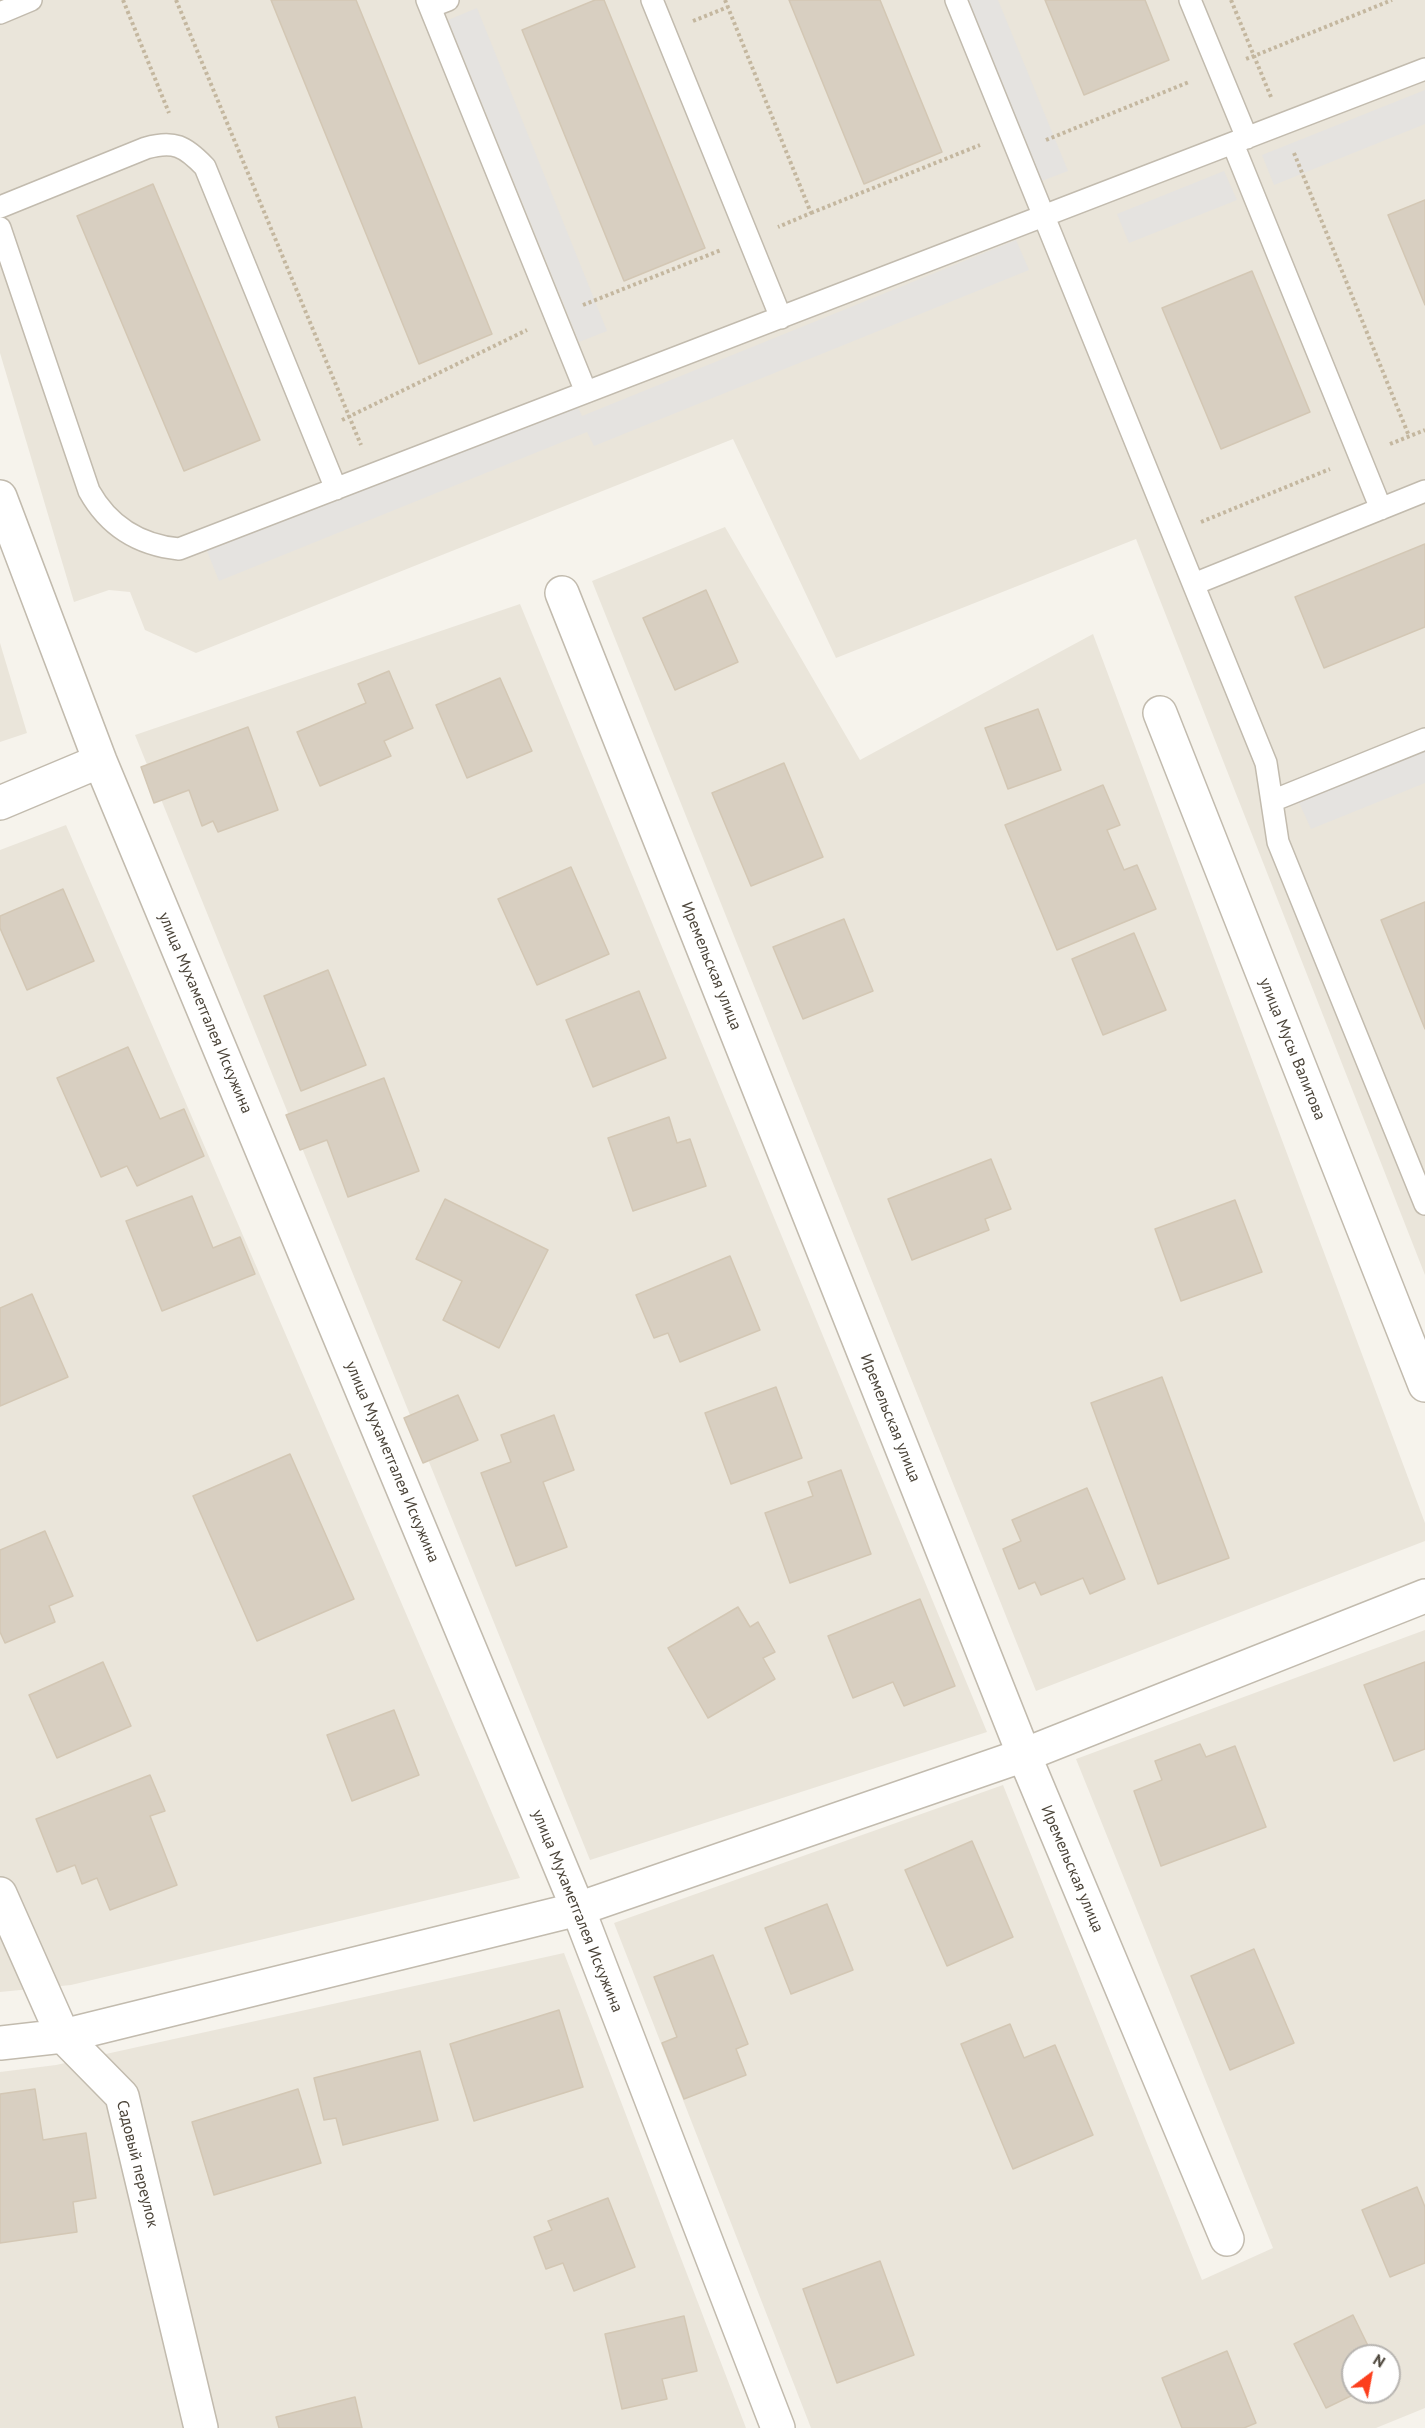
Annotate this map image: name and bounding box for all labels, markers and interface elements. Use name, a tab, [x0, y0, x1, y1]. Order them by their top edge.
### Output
street label: Иремельская улица	[677, 899, 745, 1033]
street label: улица Мухаметгалея Искужина	[154, 909, 256, 1117]
street label: улица Мусы Валитова	[1255, 975, 1329, 1123]
street label: Иремельская улица	[856, 1351, 924, 1485]
street label: улица Мухаметгалея Искужина	[341, 1358, 443, 1566]
street label: Иремельская улица	[1037, 1802, 1107, 1936]
street label: улица Мухаметгалея Искужина	[527, 1807, 627, 2015]
street label: Садовый переулок	[112, 2098, 162, 2230]
north arrow	[1341, 2344, 1401, 2404]
text: N	[1370, 2349, 1389, 2372]

